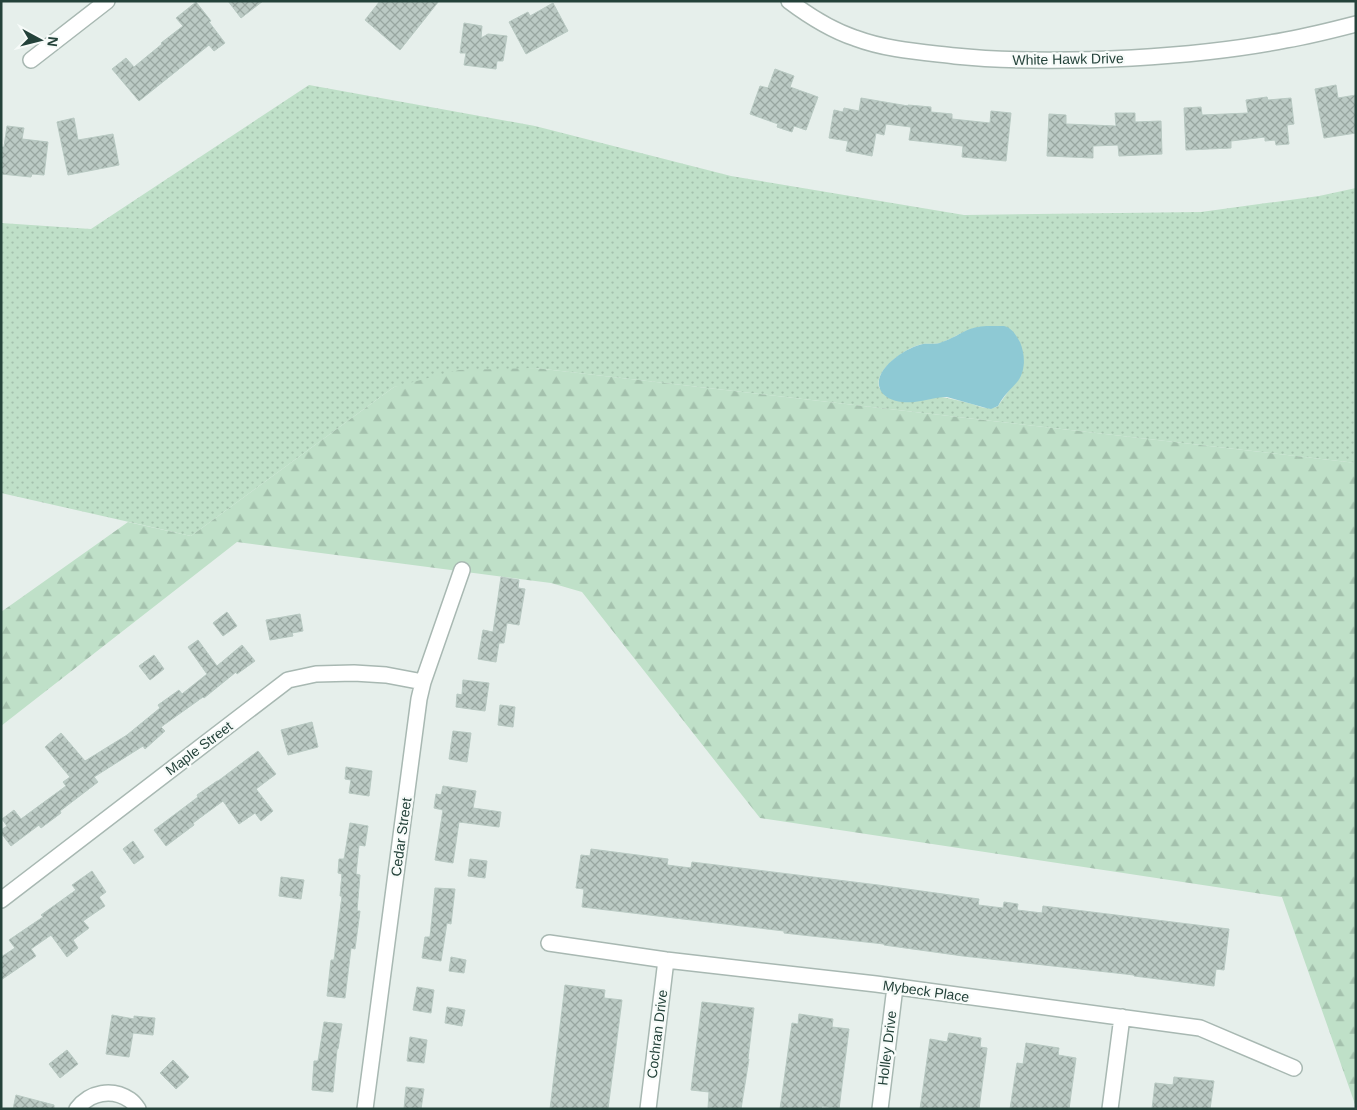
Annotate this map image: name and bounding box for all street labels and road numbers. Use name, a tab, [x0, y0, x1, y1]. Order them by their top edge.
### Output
street label: White Hawk Drive	[1012, 50, 1124, 68]
street label: Maple Street	[162, 718, 236, 778]
street label: Cedar Street	[388, 796, 414, 877]
street label: Mybeck Place	[882, 977, 970, 1005]
street label: Cochran Drive	[644, 988, 670, 1079]
street label: Holley Drive	[874, 1009, 900, 1086]

